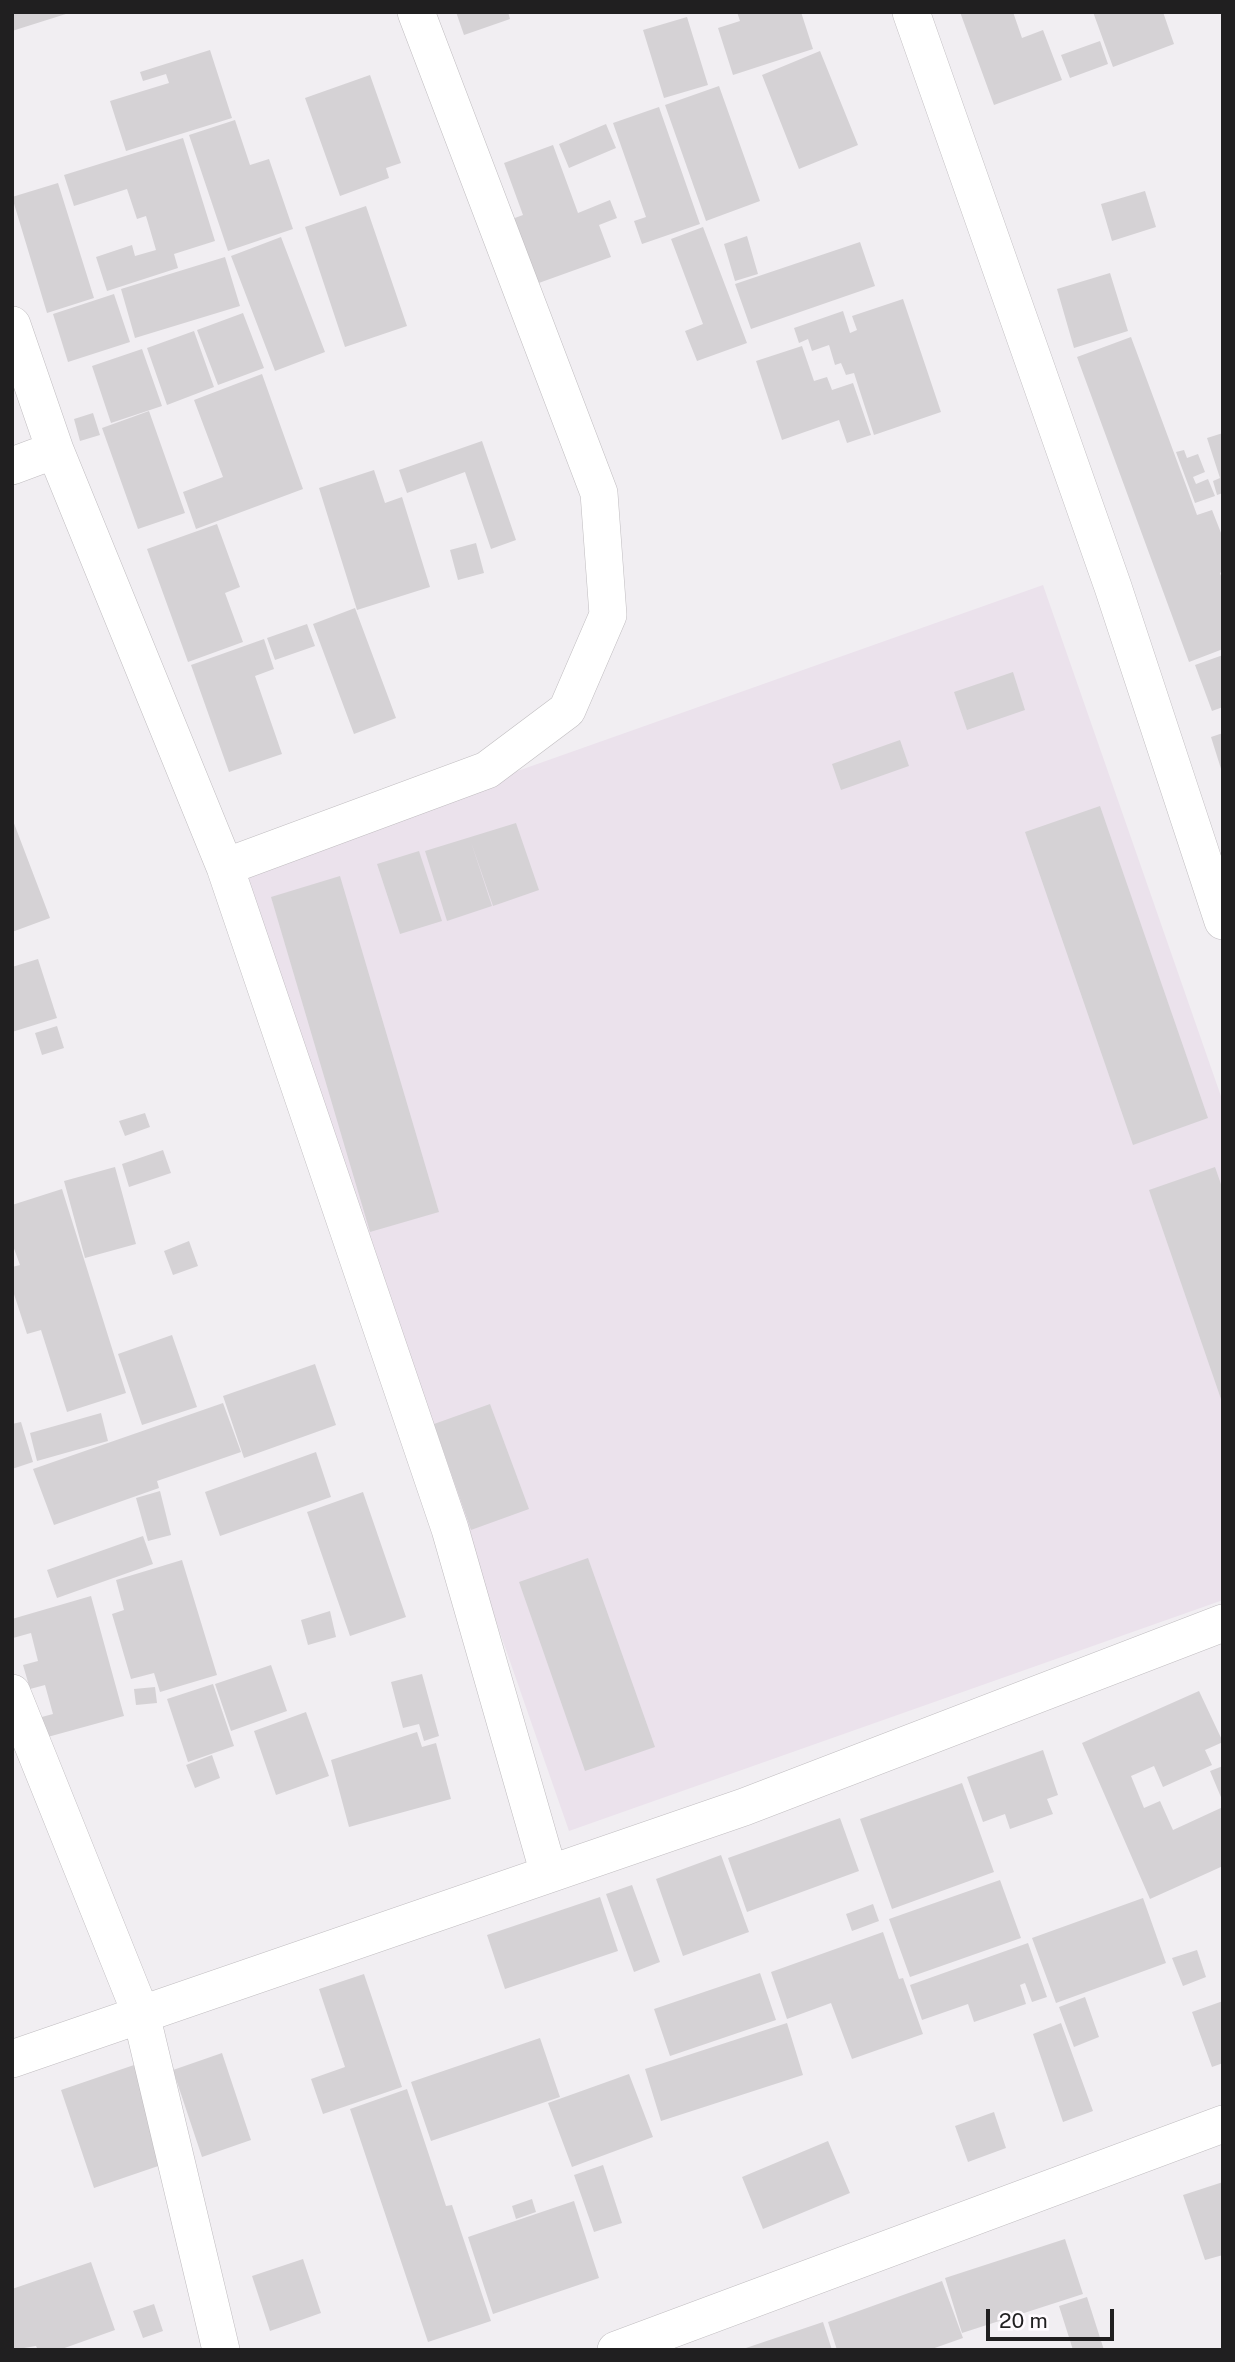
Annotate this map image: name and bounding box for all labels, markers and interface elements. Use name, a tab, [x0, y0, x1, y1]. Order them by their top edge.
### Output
scale bar	[990, 2296, 1118, 2340]
text: 20 m	[999, 2308, 1048, 2333]

